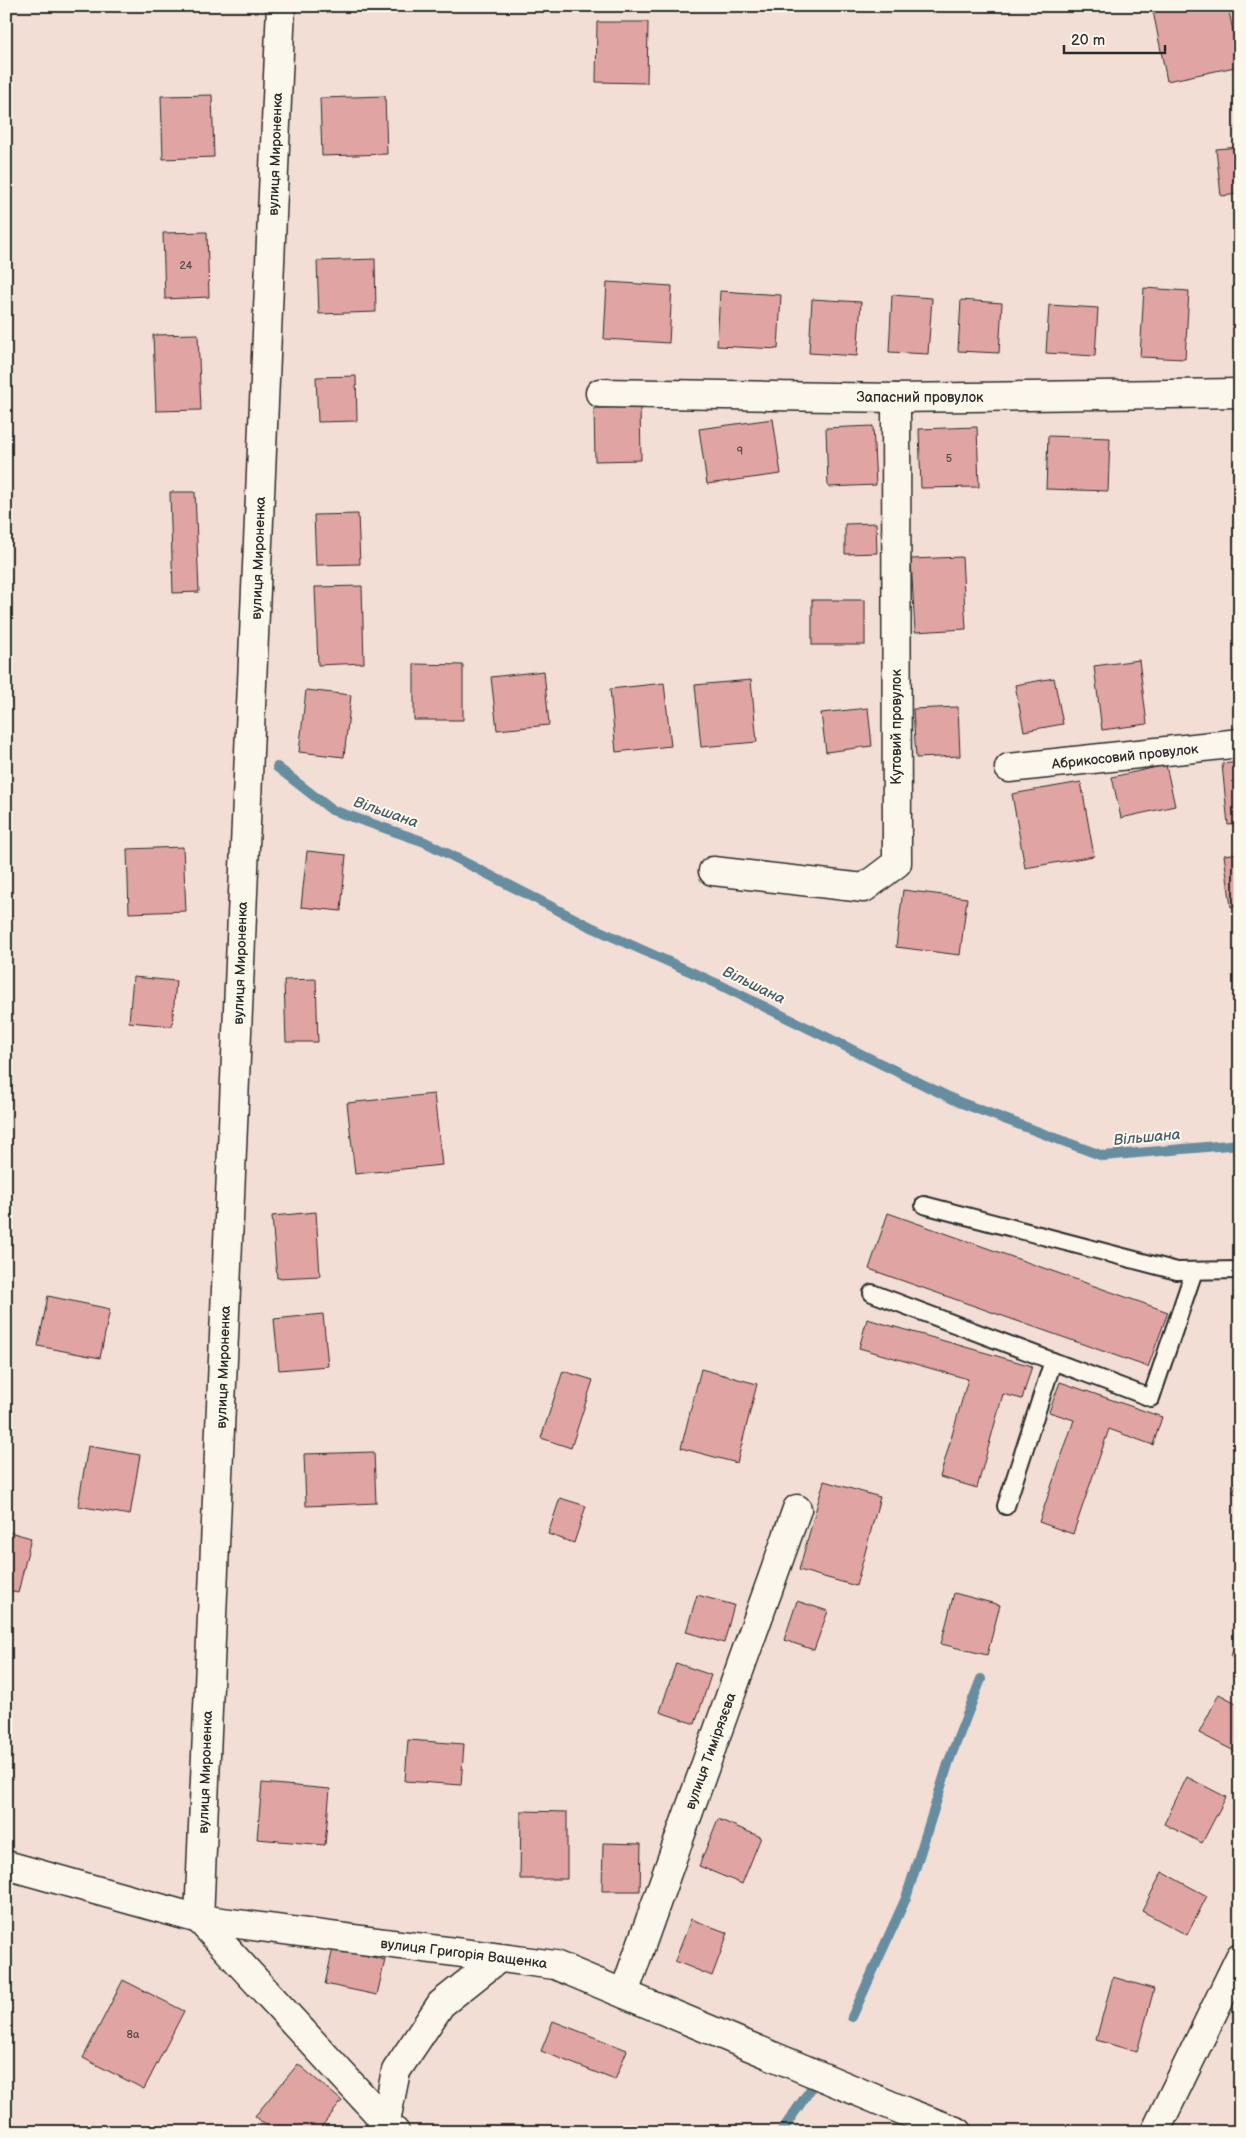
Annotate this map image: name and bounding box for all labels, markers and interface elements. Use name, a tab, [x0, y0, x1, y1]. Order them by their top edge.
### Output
scale bar	[1064, 22, 1165, 54]
text: 20 m	[1071, 31, 1105, 50]
street label: вулиця Мироненка	[265, 91, 286, 216]
house number: 24	[179, 259, 193, 272]
street label: Запасний провулок	[856, 389, 984, 406]
house number: 9	[737, 445, 743, 458]
house number: 5	[946, 452, 952, 465]
street label: вулиця Мироненка	[248, 495, 269, 620]
street label: Кутовий провулок	[888, 669, 905, 785]
street label: Абрикосовий провулок	[1050, 740, 1200, 773]
water label: Вільшана	[351, 793, 421, 832]
street label: вулиця Мироненка	[230, 900, 251, 1025]
water label: Вільшана	[720, 962, 788, 1009]
water label: Вільшана	[1113, 1125, 1181, 1150]
street label: вулиця Мироненка	[213, 1304, 234, 1429]
street label: вулиця Тимірязєва	[681, 1690, 740, 1812]
street label: вулиця Мироненка	[195, 1709, 216, 1834]
street label: вулиця Григорія Ващенка	[380, 1935, 549, 1972]
house number: 8а	[127, 2028, 140, 2041]

